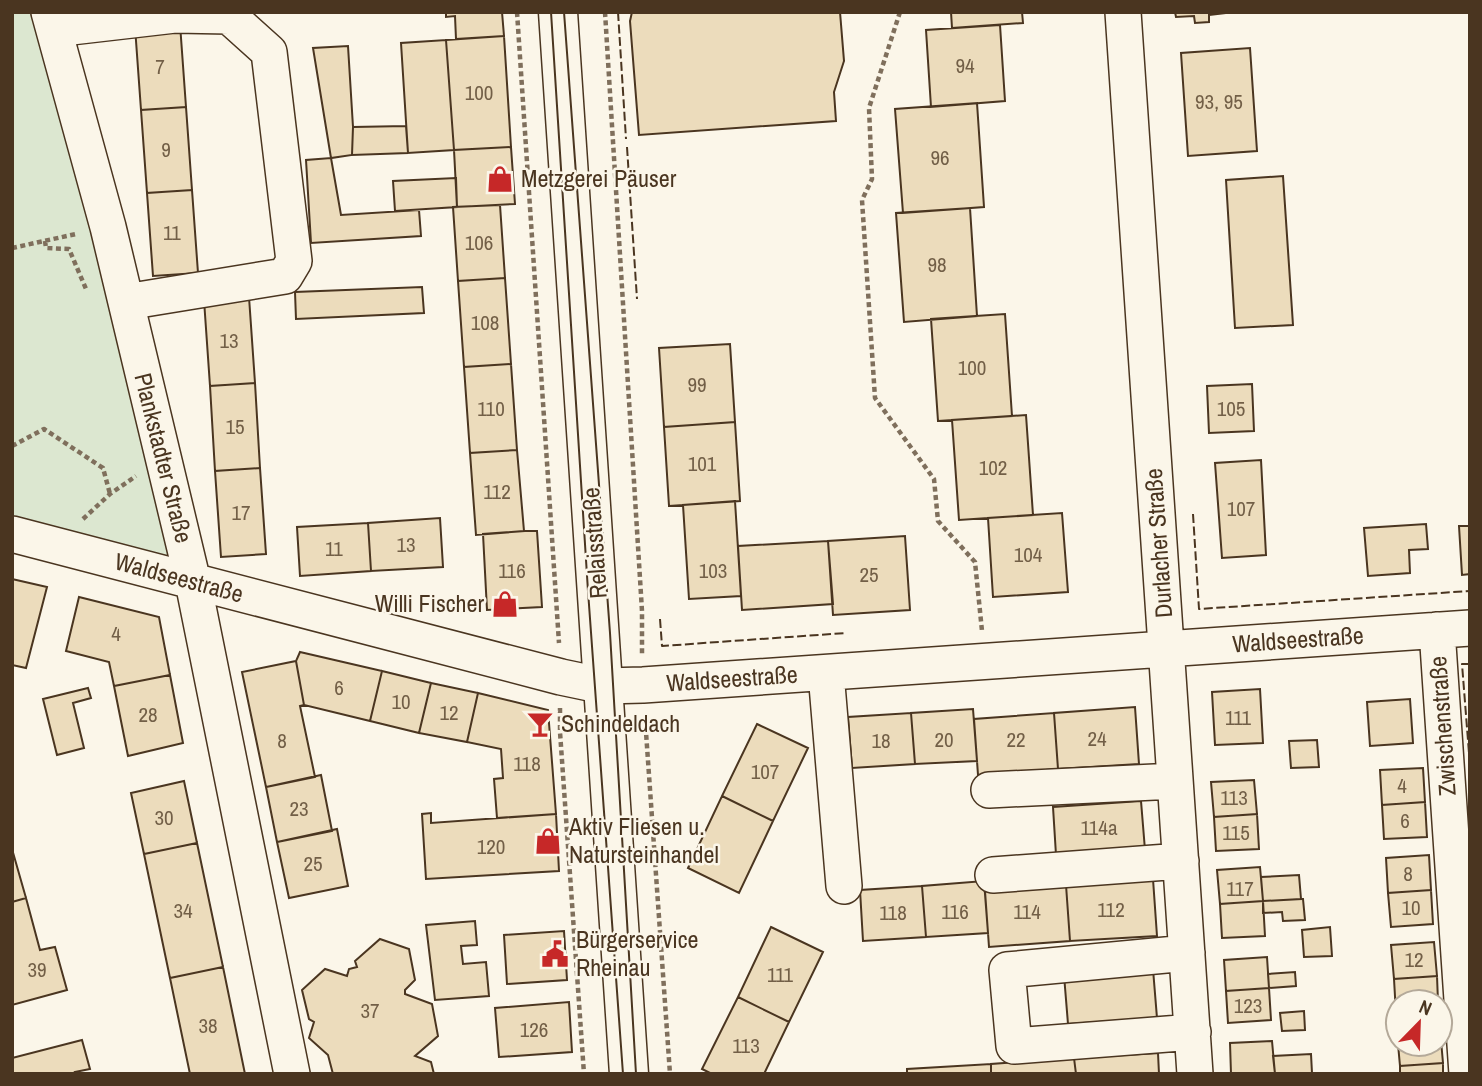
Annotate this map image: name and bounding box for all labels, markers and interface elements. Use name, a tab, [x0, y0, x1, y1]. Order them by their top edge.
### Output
house number: 94	[955, 51, 975, 80]
house number: 7	[155, 52, 165, 81]
house number: 100	[465, 78, 493, 107]
house number: 93, 95	[1195, 87, 1243, 116]
house number: 9	[161, 135, 171, 164]
house number: 96	[930, 143, 950, 172]
place label: Metzgerei Päuser	[521, 162, 677, 194]
shop icon: Metzgerei Päuser	[485, 164, 515, 194]
house number: 11	[163, 218, 181, 247]
house number: 106	[465, 228, 493, 257]
house number: 98	[927, 250, 947, 279]
house number: 108	[471, 308, 499, 337]
house number: 13	[219, 326, 239, 355]
house number: 100	[958, 353, 986, 382]
street label: Plankstadter Straße	[127, 370, 201, 546]
house number: 99	[687, 370, 707, 399]
house number: 110	[477, 394, 505, 423]
house number: 105	[1217, 394, 1245, 423]
house number: 15	[225, 412, 245, 441]
house number: 101	[688, 449, 717, 478]
house number: 102	[979, 453, 1007, 482]
street label: Durlacher Straße	[1137, 467, 1179, 619]
house number: 112	[483, 477, 511, 506]
street label: Relaisstraße	[574, 486, 614, 600]
house number: 107	[1227, 494, 1255, 523]
house number: 17	[231, 498, 251, 527]
house number: 13	[396, 530, 416, 559]
house number: 11	[325, 534, 343, 563]
house number: 104	[1014, 540, 1043, 569]
street label: Waldseestraße	[112, 545, 247, 610]
house number: 116	[498, 556, 526, 585]
house number: 103	[699, 556, 727, 585]
house number: 25	[859, 560, 879, 589]
place label: Willi Fischer	[375, 587, 484, 619]
shop icon: Willi Fischer	[490, 589, 520, 619]
street label: Waldseestraße	[1231, 618, 1365, 660]
house number: 4	[111, 619, 121, 648]
street label: Zwischenstraße	[1421, 655, 1463, 797]
street label: Waldseestraße	[665, 657, 799, 699]
house number: 6	[334, 673, 344, 702]
house number: 10	[391, 687, 411, 716]
house number: 12	[439, 698, 459, 727]
house number: 28	[138, 700, 158, 729]
house number: 111	[1225, 703, 1252, 732]
place label: Schindeldach	[561, 707, 680, 739]
bar icon: Schindeldach	[525, 709, 555, 739]
house number: 24	[1087, 724, 1107, 753]
house number: 20	[934, 725, 954, 754]
house number: 22	[1006, 725, 1026, 754]
house number: 8	[277, 726, 287, 755]
house number: 18	[871, 726, 891, 755]
house number: 118	[513, 749, 541, 778]
house number: 107	[751, 757, 779, 786]
house number: 4	[1397, 771, 1407, 800]
house number: 113	[1220, 783, 1248, 812]
house number: 23	[289, 794, 309, 823]
house number: 30	[154, 803, 174, 832]
house number: 6	[1400, 806, 1410, 835]
place label: Aktiv Fliesen u. Natursteinhandel	[568, 810, 719, 870]
house number: 114a	[1080, 813, 1118, 842]
house number: 115	[1222, 818, 1250, 847]
shop icon: Aktiv Fliesen u. Natursteinhandel	[533, 826, 563, 856]
house number: 120	[477, 832, 505, 861]
house number: 25	[303, 849, 323, 878]
house number: 8	[1403, 859, 1413, 888]
house number: 117	[1226, 874, 1254, 903]
house number: 10	[1401, 893, 1421, 922]
house number: 112	[1097, 895, 1125, 924]
house number: 34	[173, 896, 193, 925]
house number: 116	[941, 897, 969, 926]
house number: 114	[1013, 897, 1041, 926]
house number: 118	[879, 898, 907, 927]
place label: Bürgerservice Rheinau	[576, 923, 699, 983]
public building icon: Bürgerservice Rheinau	[540, 939, 570, 969]
house number: 12	[1404, 945, 1424, 974]
house number: 39	[27, 955, 47, 984]
house number: 111	[767, 960, 794, 989]
north arrow	[1384, 988, 1454, 1058]
house number: 123	[1234, 991, 1262, 1020]
text: N	[1415, 993, 1436, 1022]
house number: 37	[360, 996, 380, 1025]
house number: 38	[198, 1011, 218, 1040]
house number: 126	[520, 1015, 548, 1044]
house number: 113	[732, 1031, 760, 1060]

